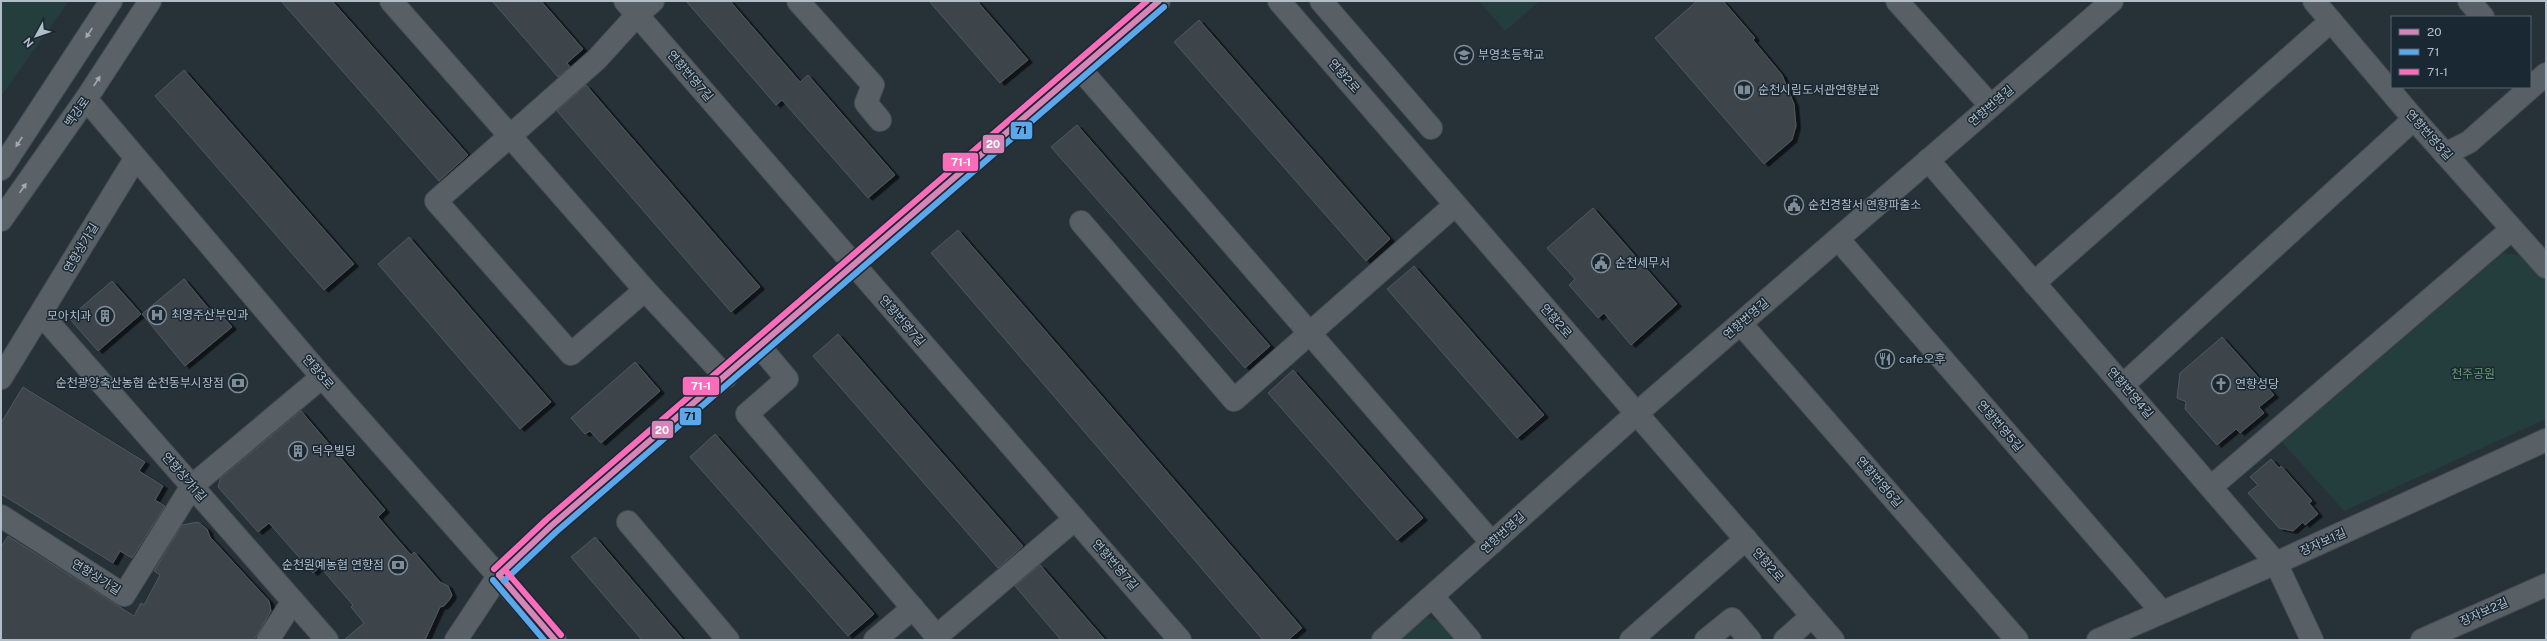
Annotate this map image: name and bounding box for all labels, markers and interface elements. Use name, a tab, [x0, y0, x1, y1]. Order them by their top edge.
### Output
north arrow	[16, 16, 56, 56]
legend	[2391, 16, 2531, 88]
text: 20	[2427, 25, 2442, 39]
one-way arrow	[85, 28, 93, 38]
text: N	[21, 35, 36, 50]
school or university icon: 부영초등학교	[1453, 44, 1475, 66]
text: 71	[2427, 45, 2439, 59]
street label: 연향번영7길	[664, 48, 716, 104]
place label: 부영초등학교	[1478, 48, 1544, 62]
street label: 연향2로	[1326, 56, 1362, 96]
text: 71-1	[2427, 65, 2448, 79]
one-way arrow	[93, 76, 101, 87]
library icon: 순천시립도서관연향분관	[1733, 79, 1755, 101]
place label: 순천시립도서관연향분관	[1758, 83, 1879, 97]
street label: 연향번영길	[1966, 83, 2016, 129]
street label: 백강로	[62, 94, 92, 130]
street label: 연향번영3길	[2403, 107, 2455, 163]
line badge: 71	[1010, 121, 1033, 140]
text: 71	[1015, 124, 1027, 136]
line badge: 20	[982, 134, 1005, 154]
one-way arrow	[15, 136, 22, 148]
text: 20	[986, 138, 1000, 150]
line badge: 71-1	[942, 152, 979, 172]
text: 71-1	[951, 156, 971, 168]
one-way arrow	[19, 183, 27, 194]
public building icon: 순천경찰서 연향파출소	[1783, 194, 1805, 216]
place label: 순천경찰서 연향파출소	[1808, 198, 1921, 212]
street label: 연향상가길	[61, 221, 101, 275]
public building icon: 순천세무서	[1590, 252, 1612, 274]
place label: 순천세무서	[1615, 256, 1670, 270]
street label: 연향번영7길	[876, 293, 928, 349]
street label: 연향번영길	[1721, 296, 1771, 342]
street label: 연향2로	[1538, 301, 1574, 341]
hospital icon: 최영주산부인과	[146, 304, 168, 326]
building icon: 모아치과	[94, 305, 116, 327]
place label: 최영주산부인과	[171, 308, 248, 322]
place label: 모아치과	[47, 309, 91, 323]
restaurant icon: cafe오후	[1874, 348, 1896, 370]
street label: 연향3로	[299, 352, 337, 392]
place label: cafe오후	[1899, 352, 1945, 366]
street label: 연향번영4길	[2104, 365, 2156, 421]
park label: 천주공원	[2451, 367, 2495, 381]
bank icon: 순천광양축산농협 순천동부시장점	[227, 372, 249, 394]
church icon: 연향성당	[2210, 373, 2232, 395]
place label: 순천광양축산농협 순천동부시장점	[55, 376, 224, 390]
line badge: 71-1	[682, 376, 720, 396]
place label: 연향성당	[2235, 377, 2279, 391]
text: 71-1	[691, 380, 711, 392]
street label: 연향번영5길	[1974, 398, 2026, 454]
line badge: 71	[679, 407, 702, 426]
text: 71	[684, 410, 696, 422]
line badge: 20	[651, 420, 674, 439]
text: 20	[655, 424, 669, 436]
building icon: 덕우빌딩	[287, 440, 309, 462]
place label: 덕우빌딩	[312, 444, 356, 458]
street label: 연향상가1길	[159, 450, 209, 504]
street label: 연향번영6길	[1853, 454, 1905, 510]
street label: 연향번영길	[1478, 509, 1528, 557]
street label: 장자보1길	[2298, 526, 2348, 558]
street label: 연향번영7길	[1089, 537, 1141, 593]
street label: 연향2로	[1750, 545, 1786, 585]
bank icon: 순천원예농협 연향점	[387, 554, 409, 576]
street label: 연향상가길	[69, 556, 123, 598]
place label: 순천원예농협 연향점	[282, 558, 384, 572]
street label: 장자보2길	[2458, 595, 2510, 629]

